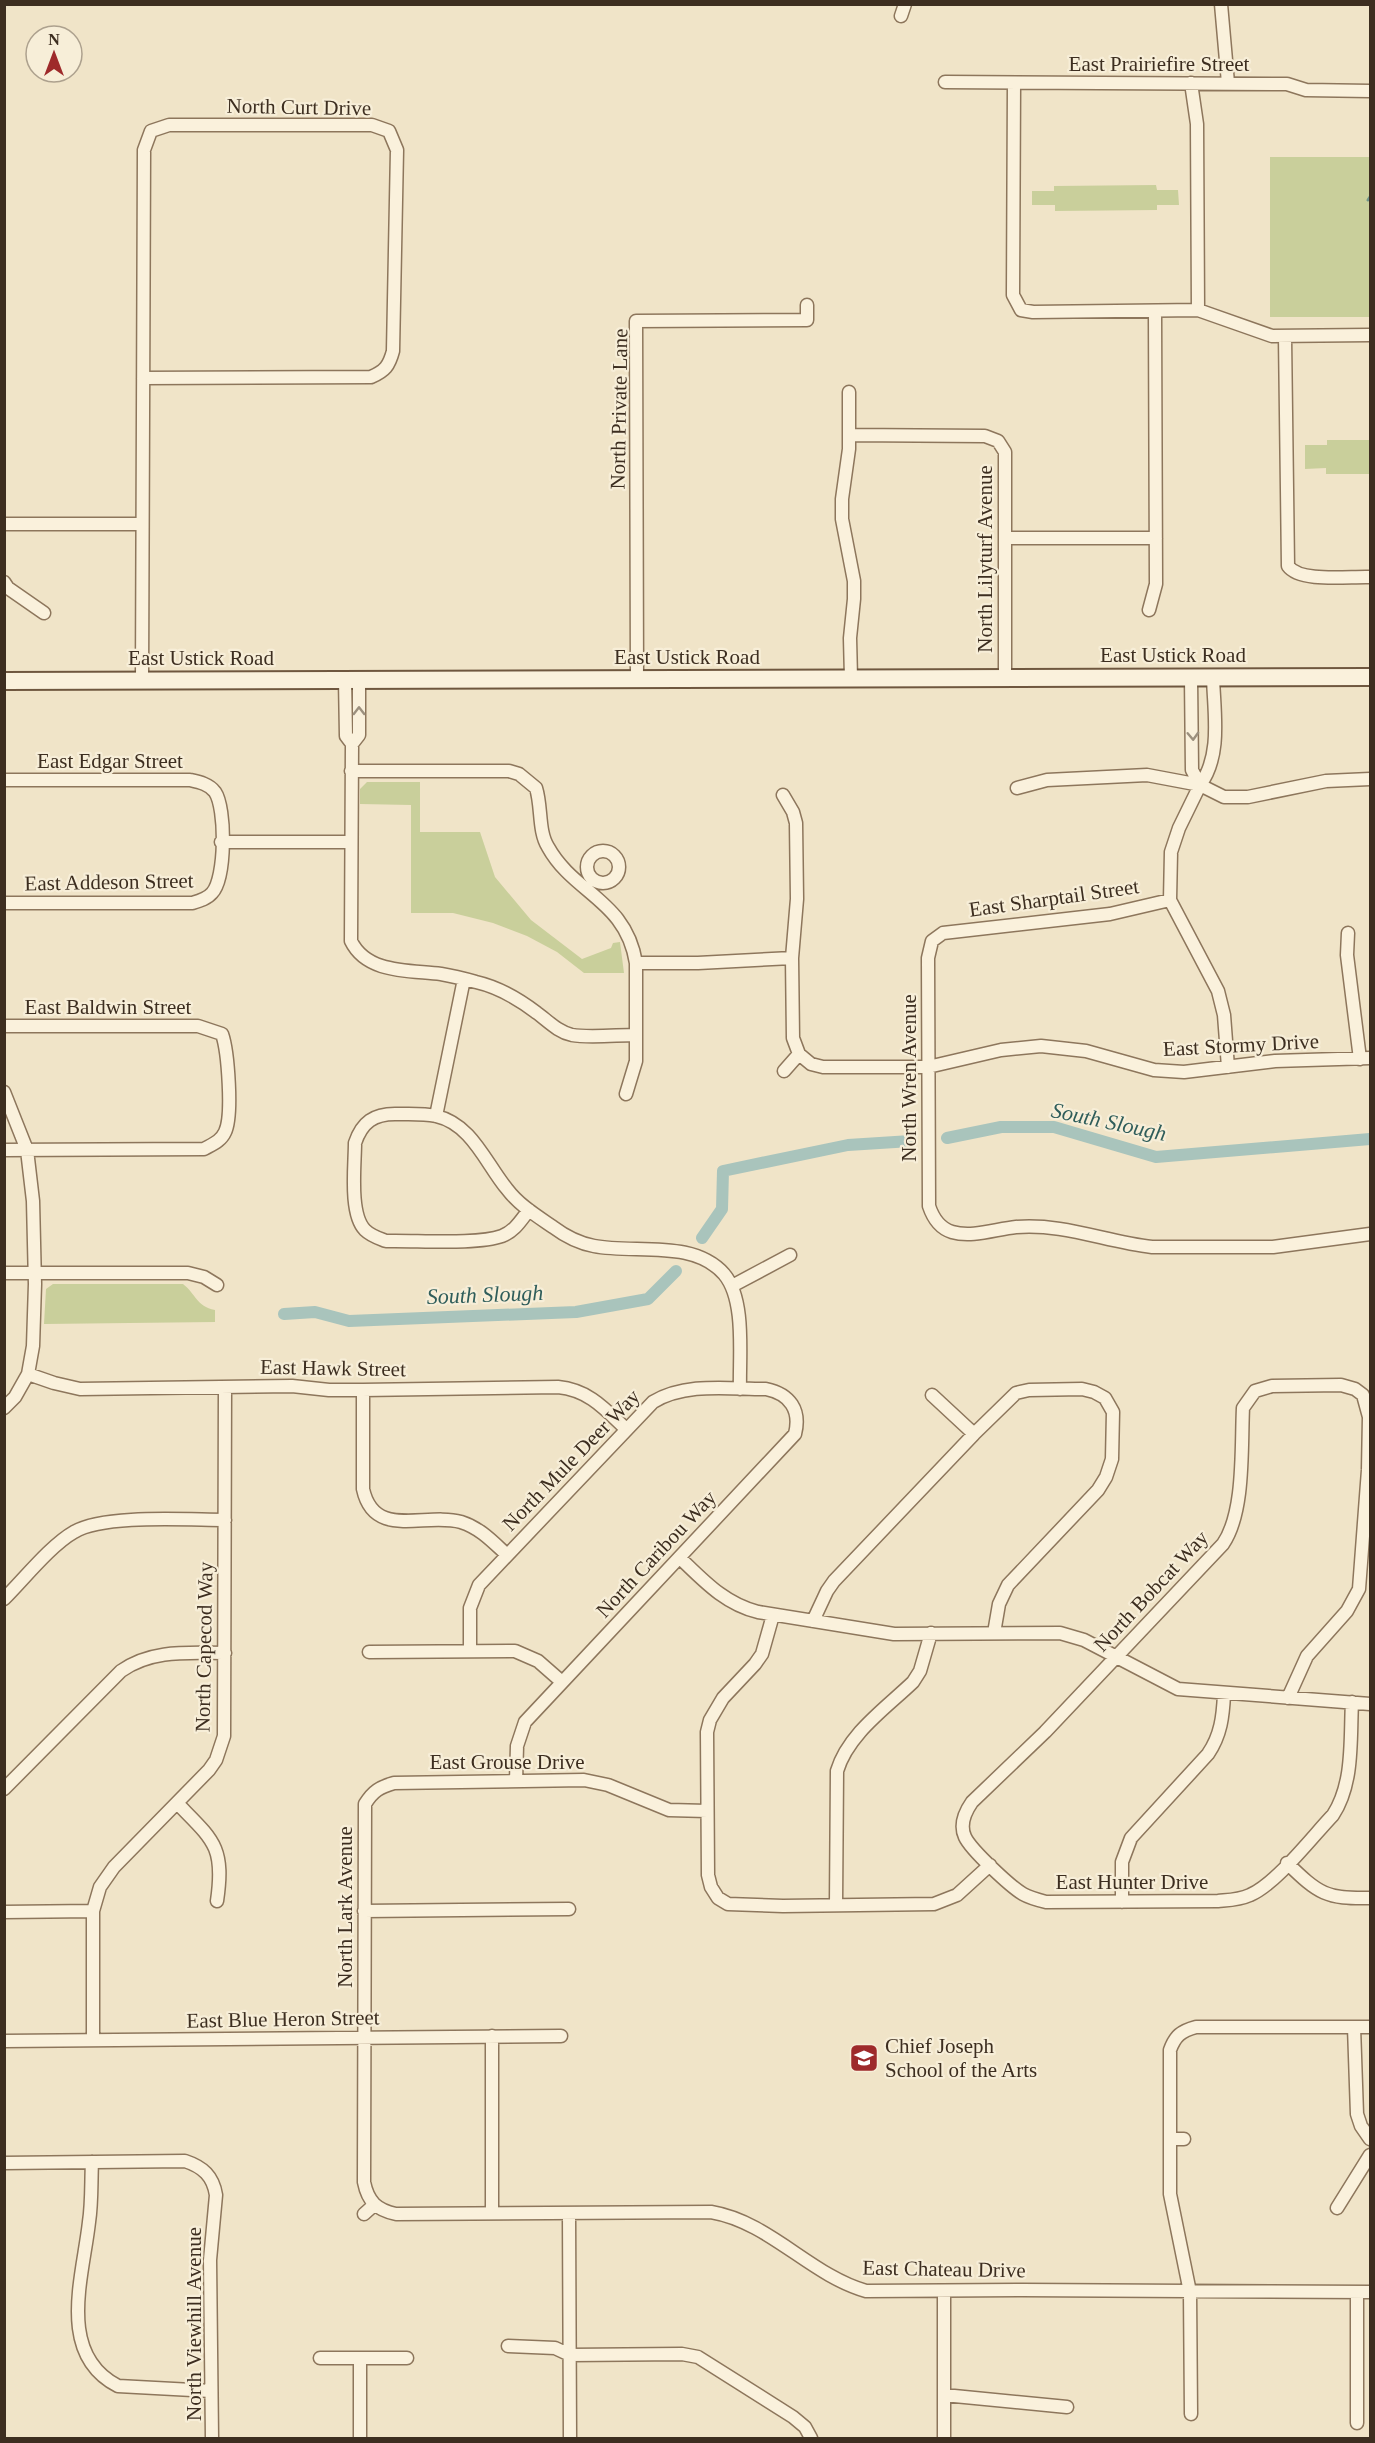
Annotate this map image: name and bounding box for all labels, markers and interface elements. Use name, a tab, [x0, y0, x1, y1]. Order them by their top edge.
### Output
north arrow	[24, 24, 84, 84]
text: N	[48, 31, 60, 48]
street label: East Prairiefire Street	[1069, 52, 1250, 76]
street label: North Curt Drive	[226, 94, 372, 120]
street label: North Private Lane	[606, 328, 632, 490]
street label: North Lilyturf Avenue	[973, 465, 997, 653]
street label: East Ustick Road	[1100, 643, 1246, 667]
street label: East Ustick Road	[614, 645, 760, 669]
street label: East Ustick Road	[128, 646, 274, 670]
one-way arrow	[353, 707, 365, 716]
one-way arrow	[1187, 732, 1200, 741]
street label: East Edgar Street	[37, 749, 183, 773]
street label: East Addeson Street	[24, 869, 194, 895]
street label: East Sharptail Street	[967, 874, 1141, 922]
street label: North Wren Avenue	[897, 994, 921, 1162]
street label: East Baldwin Street	[25, 995, 192, 1019]
street label: East Stormy Drive	[1162, 1029, 1320, 1061]
water label: South Slough	[1049, 1097, 1169, 1146]
water label: South Slough	[426, 1280, 544, 1309]
street label: East Hawk Street	[260, 1355, 406, 1381]
street label: North Mule Deer Way	[497, 1384, 645, 1536]
street label: North Caribou Way	[591, 1485, 721, 1622]
street label: North Bobcat Way	[1089, 1525, 1214, 1656]
street label: North Capecod Way	[191, 1561, 217, 1732]
street label: East Grouse Drive	[429, 1750, 585, 1774]
street label: North Lark Avenue	[333, 1826, 357, 1988]
street label: East Hunter Drive	[1056, 1870, 1208, 1894]
street label: East Blue Heron Street	[186, 2005, 380, 2033]
place label: Chief Joseph School of the Arts	[885, 2034, 1037, 2082]
school or university icon: Chief Joseph School of the Arts	[848, 2042, 880, 2074]
street label: North Viewhill Avenue	[182, 2227, 206, 2421]
street label: East Chateau Drive	[862, 2256, 1026, 2282]

